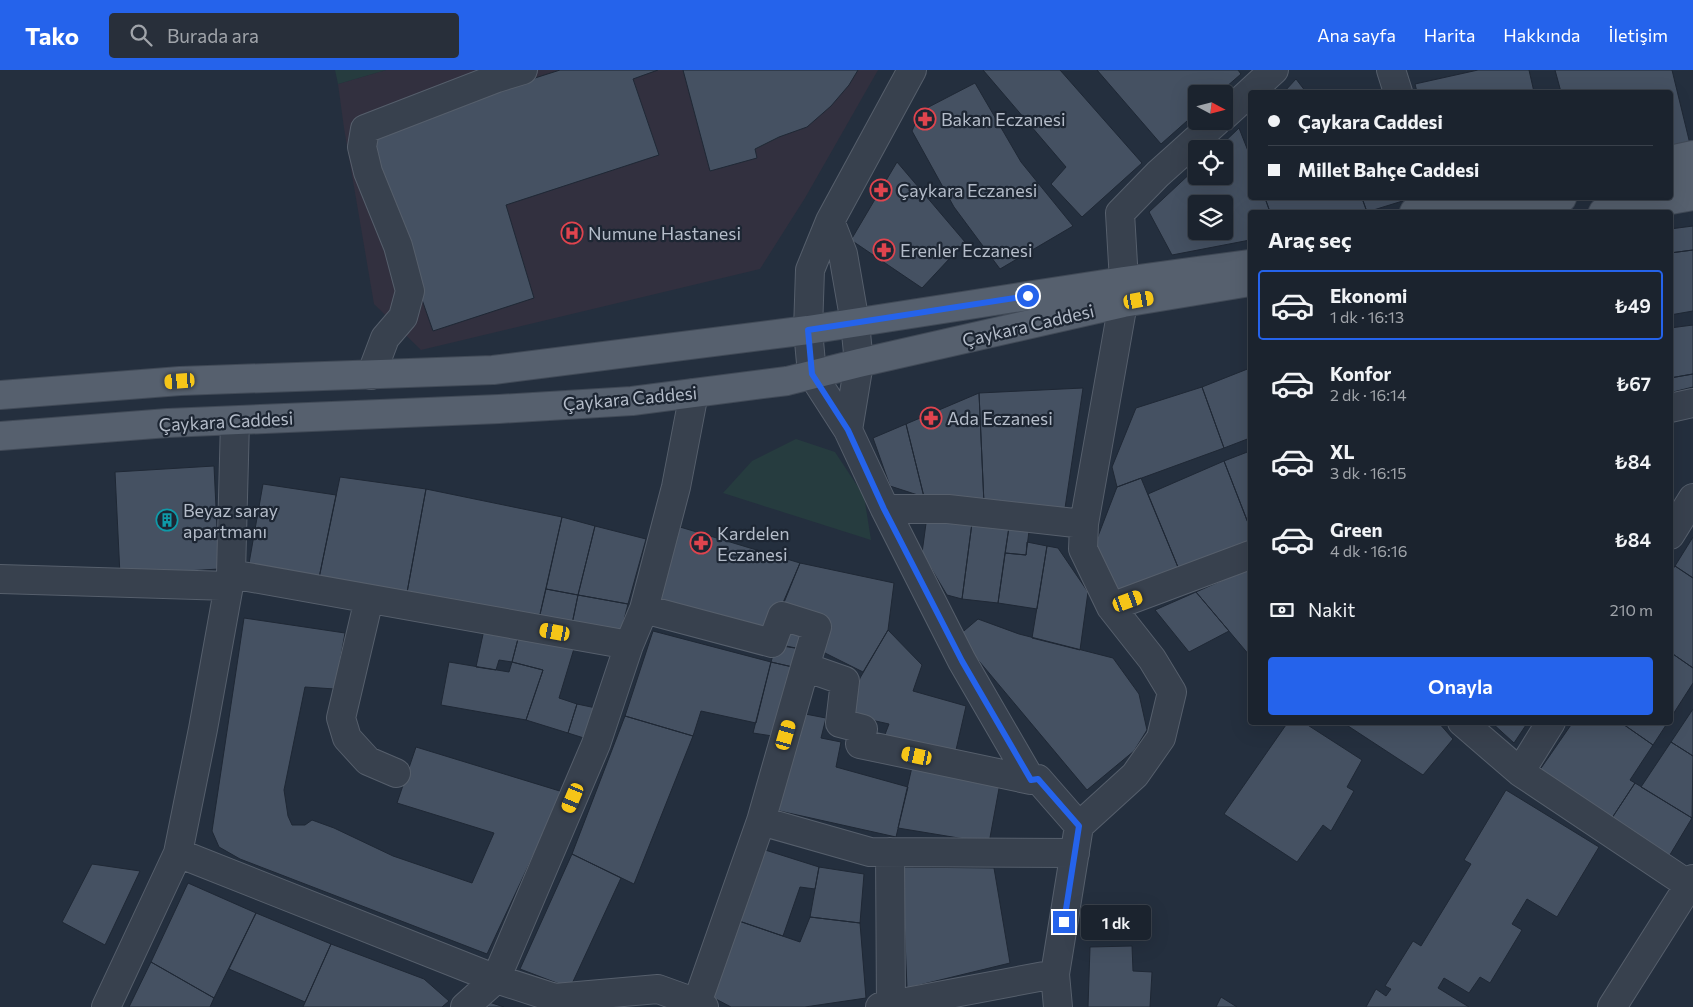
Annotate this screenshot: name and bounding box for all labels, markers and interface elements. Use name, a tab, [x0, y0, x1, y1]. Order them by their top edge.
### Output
search box	[109, 13, 459, 58]
text: Tako	[25, 21, 79, 50]
icon: search	[127, 21, 155, 49]
text: Burada ara	[167, 24, 259, 47]
text: Ana sayfa	[1317, 24, 1396, 46]
text: Harita	[1424, 24, 1475, 46]
text: Hakkında	[1503, 24, 1581, 46]
text: İletişim	[1609, 24, 1668, 46]
north arrow	[1188, 85, 1232, 130]
map controls	[1188, 85, 1233, 240]
pharmacy icon: Bakan Eczanesi	[913, 107, 937, 131]
place label: Bakan Eczanesi	[941, 108, 1066, 130]
text: Çaykara Caddesi	[1298, 110, 1443, 133]
button: locate	[1188, 140, 1233, 185]
text: Millet Bahçe Caddesi	[1298, 158, 1479, 181]
pharmacy icon: Çaykara Eczanesi	[869, 178, 893, 202]
place label: Çaykara Eczanesi	[897, 179, 1037, 201]
button: layers	[1188, 195, 1233, 240]
hospital icon: Numune Hastanesi	[560, 221, 584, 245]
place label: Numune Hastanesi	[588, 222, 741, 244]
text: Araç seç	[1268, 226, 1352, 253]
pharmacy icon: Erenler Eczanesi	[872, 238, 896, 262]
place label: Erenler Eczanesi	[900, 239, 1033, 261]
icon: car	[1270, 283, 1315, 328]
text: Ekonomi	[1330, 284, 1407, 307]
route start	[1017, 285, 1039, 307]
car	[1122, 290, 1155, 310]
text: ₺49	[1614, 294, 1651, 317]
street label: Çaykara Caddesi	[960, 299, 1096, 351]
text: 1 dk · 16:13	[1330, 307, 1404, 326]
icon: car	[1270, 361, 1315, 406]
text: Konfor	[1330, 362, 1391, 385]
car	[164, 372, 195, 390]
text: ₺67	[1616, 372, 1651, 395]
street label: Çaykara Caddesi	[562, 381, 698, 415]
text: 2 dk · 16:14	[1330, 385, 1407, 404]
street label: Çaykara Caddesi	[158, 406, 294, 436]
pharmacy icon: Ada Eczanesi	[919, 406, 943, 430]
place label: Ada Eczanesi	[947, 407, 1053, 429]
icon: car	[1270, 439, 1315, 484]
text: XL	[1330, 440, 1355, 463]
text: ₺84	[1614, 450, 1651, 473]
text: 3 dk · 16:15	[1330, 463, 1406, 482]
place label: Beyaz saray apartmanı	[183, 499, 278, 542]
building icon: Beyaz saray apartmanı	[155, 508, 179, 532]
icon: car	[1270, 517, 1315, 562]
text: Green	[1330, 518, 1382, 541]
place label: Kardelen Eczanesi	[717, 522, 790, 565]
text: ₺84	[1614, 528, 1651, 551]
pharmacy icon: Kardelen Eczanesi	[689, 531, 713, 555]
text: 4 dk · 16:16	[1330, 541, 1407, 560]
car	[1111, 589, 1144, 613]
icon: cash	[1268, 596, 1296, 624]
text: Nakit	[1308, 598, 1355, 621]
text: 210 m	[1610, 600, 1653, 619]
car	[538, 622, 571, 642]
button: Onayla	[1268, 657, 1653, 715]
car	[774, 719, 797, 751]
car	[900, 746, 933, 766]
car	[560, 781, 585, 815]
callout: 1 dk	[1082, 904, 1152, 940]
route end	[1053, 911, 1075, 933]
text: 1 dk	[1102, 913, 1130, 932]

